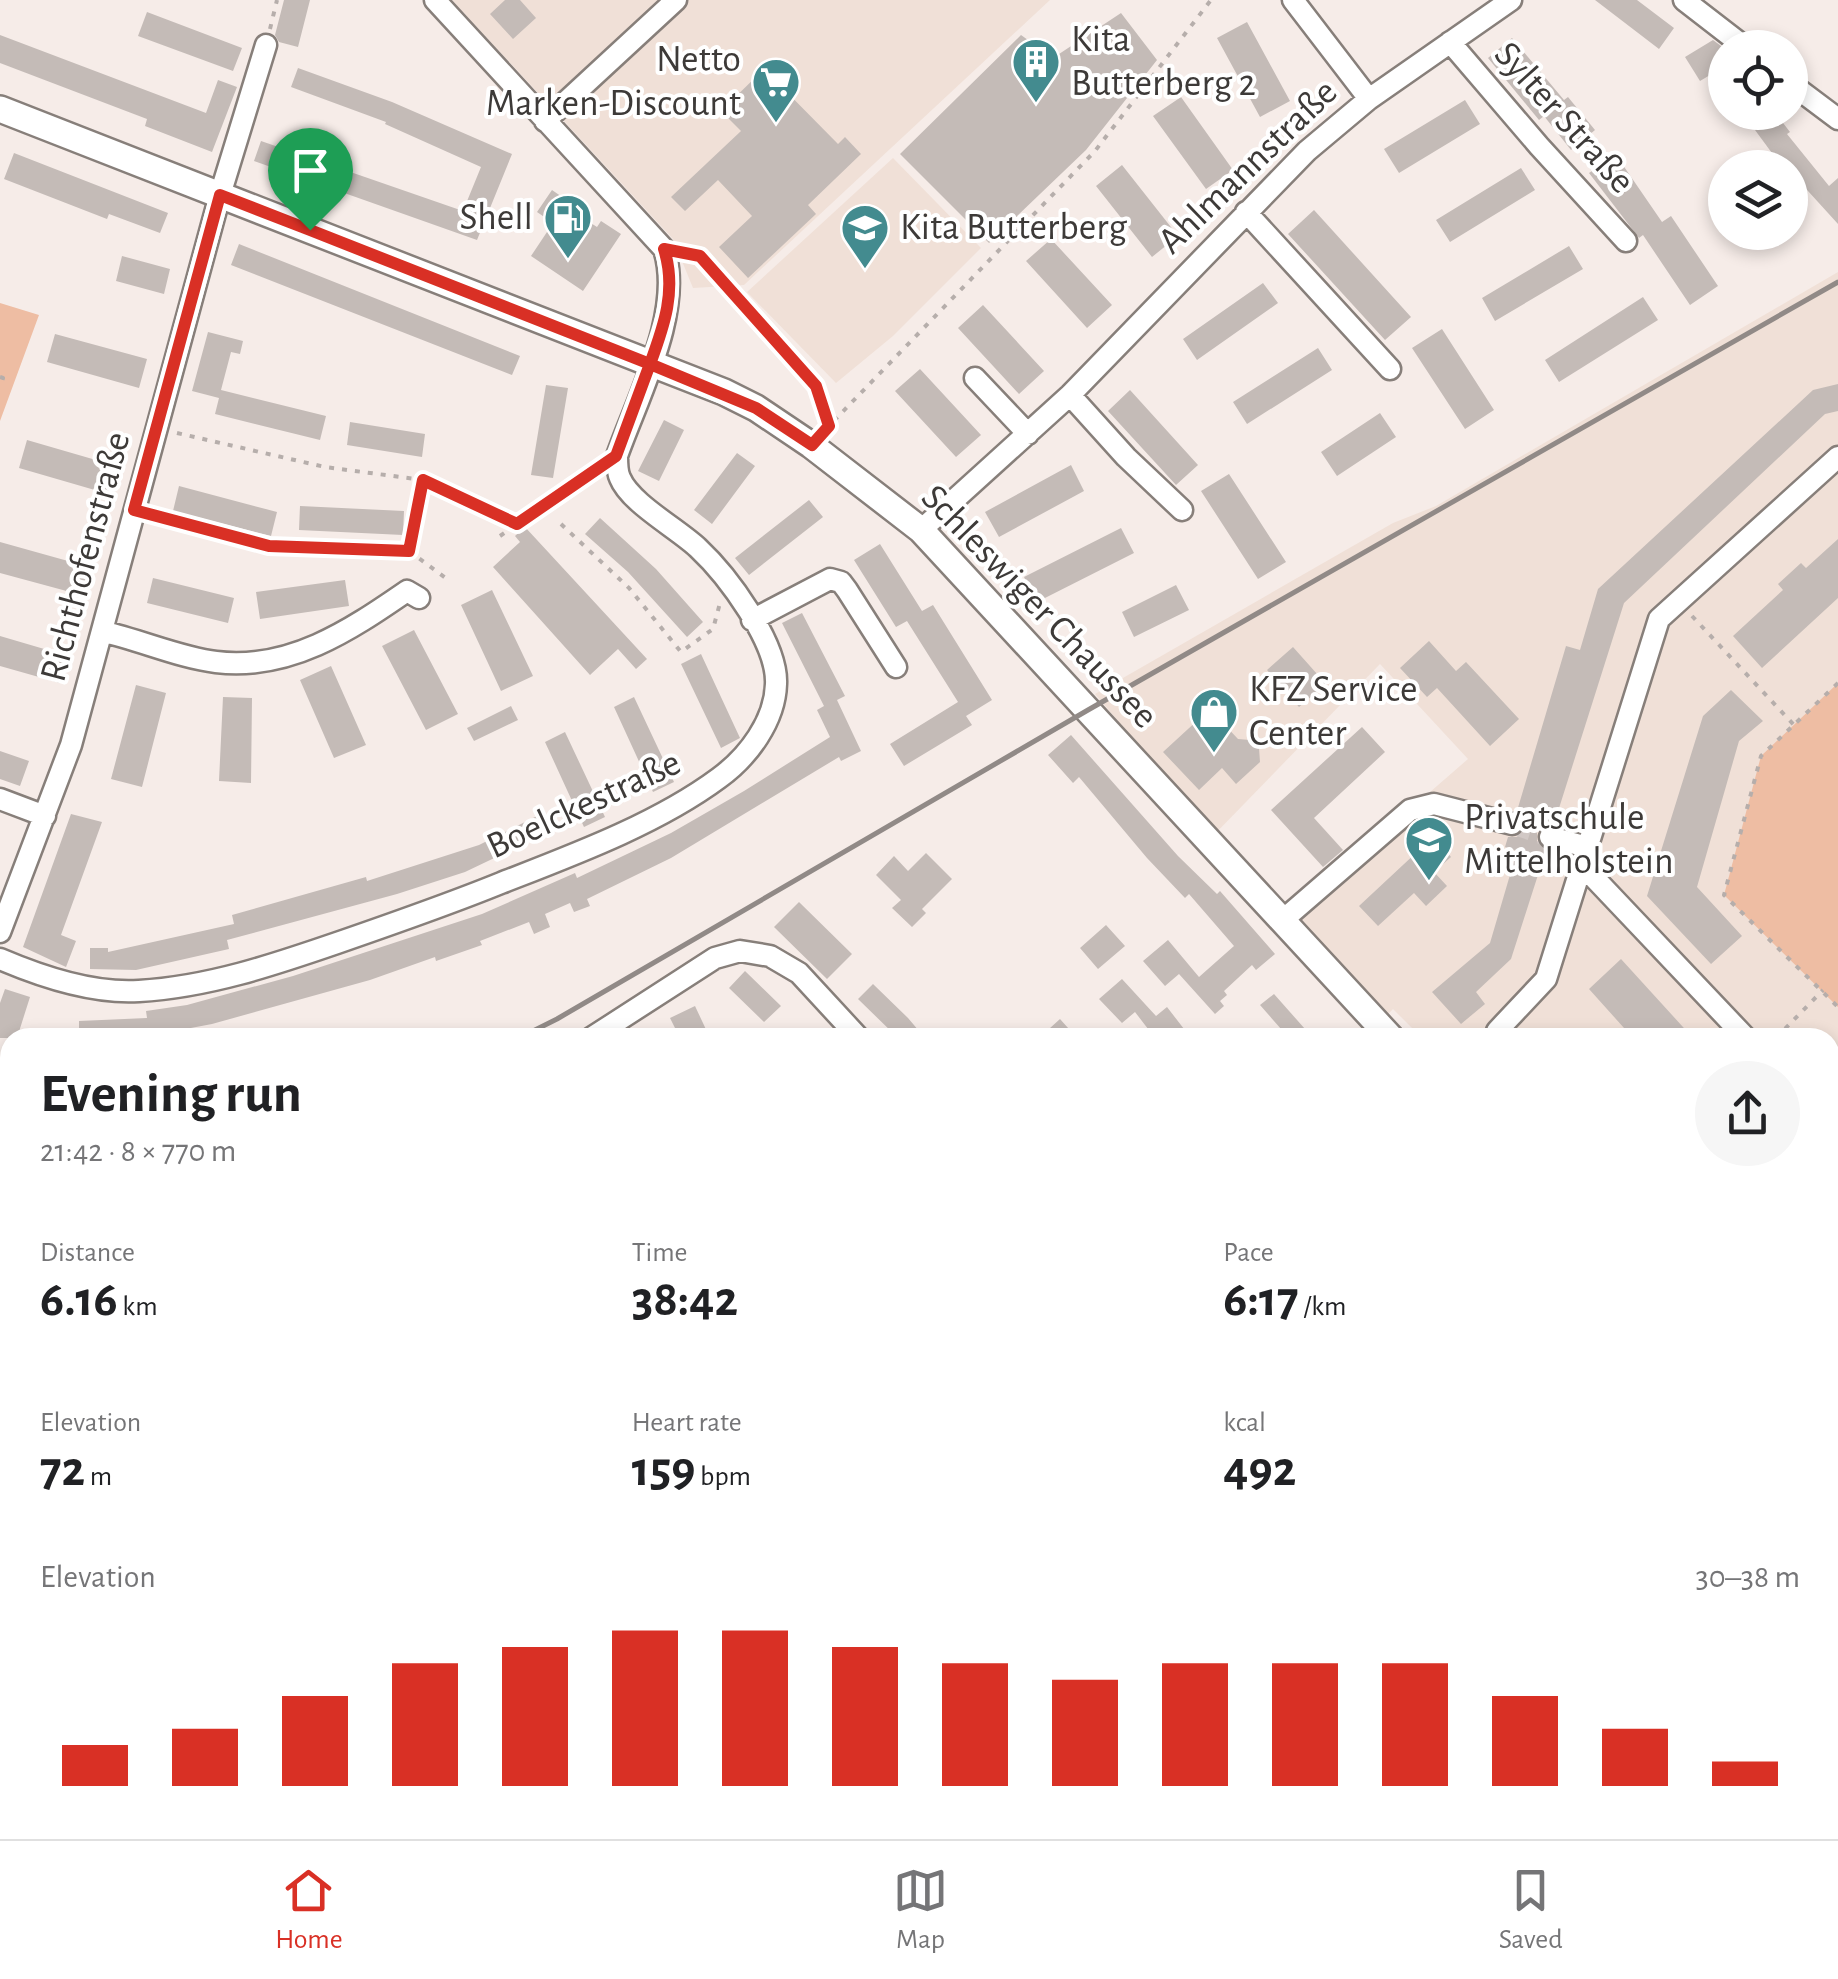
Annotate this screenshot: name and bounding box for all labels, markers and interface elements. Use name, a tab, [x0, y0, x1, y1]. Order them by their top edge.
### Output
place label: Kita Butterberg 2	[1071, 21, 1256, 103]
map controls	[1708, 30, 1808, 250]
button: locate	[1708, 30, 1808, 130]
street label: Sylter Straße	[1487, 35, 1641, 201]
building icon: Kita Butterberg 2	[1010, 36, 1062, 104]
place label: Netto Marken-Discount	[486, 41, 741, 123]
supermarket icon: Netto Marken-Discount	[750, 56, 802, 124]
street label: Ahlmannstraße	[1151, 73, 1345, 261]
pin	[268, 128, 353, 231]
icon: arrive	[283, 143, 338, 198]
button: layers	[1708, 150, 1808, 250]
fuel station icon: Shell	[542, 192, 594, 260]
place label: Shell	[459, 199, 533, 237]
school or university icon: Kita Butterberg	[839, 202, 891, 270]
place label: Kita Butterberg	[900, 209, 1128, 247]
street label: Richthofenstraße	[34, 428, 138, 686]
street label: Schleswiger Chaussee	[914, 478, 1164, 736]
place label: KFZ Service Center	[1249, 671, 1417, 753]
shop icon: KFZ Service Center	[1188, 686, 1240, 754]
street label: Boelckestraße	[481, 744, 687, 866]
place label: Privatschule Mittelholstein	[1464, 799, 1674, 881]
school or university icon: Privatschule Mittelholstein	[1403, 814, 1455, 882]
button: share	[1695, 1061, 1800, 1166]
text: Evening run	[40, 1067, 302, 1122]
text: 21:42 · 8 × 770 m	[40, 1135, 236, 1167]
text: Distance	[40, 1239, 135, 1267]
text: Time	[632, 1239, 687, 1267]
text: Pace	[1223, 1239, 1274, 1267]
text: 6.16	[40, 1275, 118, 1325]
text: 38:42	[632, 1275, 738, 1325]
text: 6:17	[1223, 1275, 1299, 1325]
text: km	[118, 1293, 158, 1321]
text: /km	[1299, 1293, 1346, 1321]
text: Elevation	[40, 1409, 141, 1437]
text: Heart rate	[632, 1409, 742, 1437]
text: kcal	[1223, 1409, 1266, 1437]
text: 72	[40, 1445, 85, 1495]
text: 159	[632, 1445, 695, 1495]
text: 492	[1223, 1445, 1296, 1495]
text: m	[85, 1463, 112, 1491]
text: bpm	[695, 1463, 751, 1491]
text: Elevation	[40, 1561, 156, 1593]
text: 30–38 m	[1695, 1561, 1800, 1593]
tab: Home	[275, 1863, 343, 1957]
tab: Map	[893, 1863, 948, 1957]
tab: Saved	[1499, 1863, 1563, 1957]

